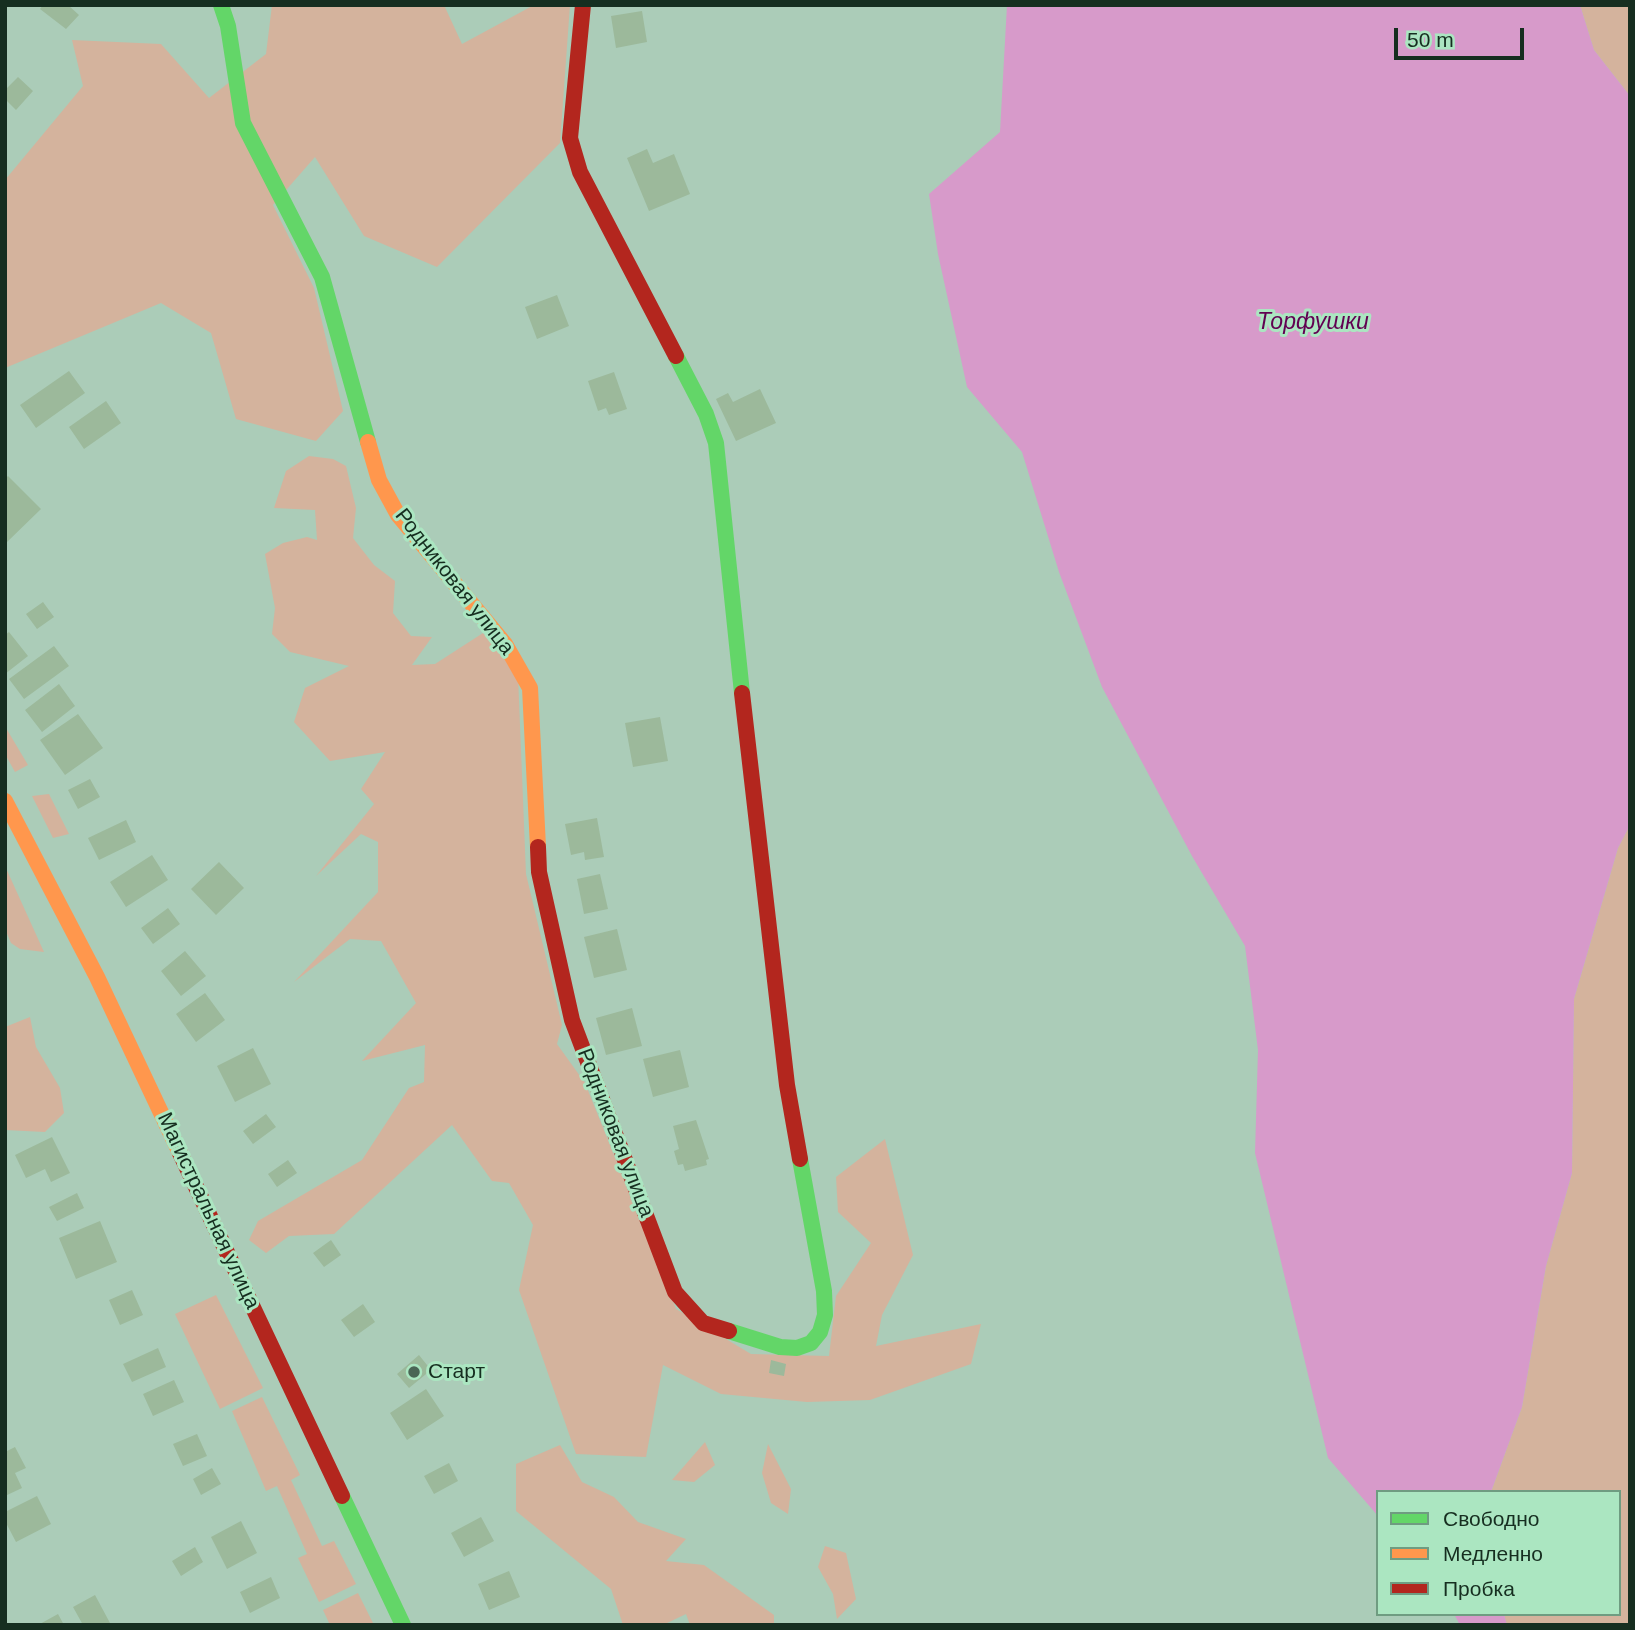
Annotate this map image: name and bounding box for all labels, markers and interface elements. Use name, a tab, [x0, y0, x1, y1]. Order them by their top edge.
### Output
scale bar	[1397, 14, 1526, 58]
text: 50 m	[1407, 28, 1454, 51]
water label: Торфушки	[1257, 309, 1369, 337]
street label: Родниковая улица	[389, 504, 519, 660]
street label: Родниковая улица	[571, 1045, 659, 1221]
street label: Магистральная улица	[151, 1109, 265, 1313]
place label: Старт	[428, 1359, 485, 1385]
marker: Старт	[406, 1364, 422, 1380]
legend	[1376, 1490, 1621, 1616]
text: Свободно	[1443, 1507, 1540, 1530]
text: Медленно	[1443, 1542, 1543, 1565]
text: Пробка	[1443, 1577, 1515, 1600]

